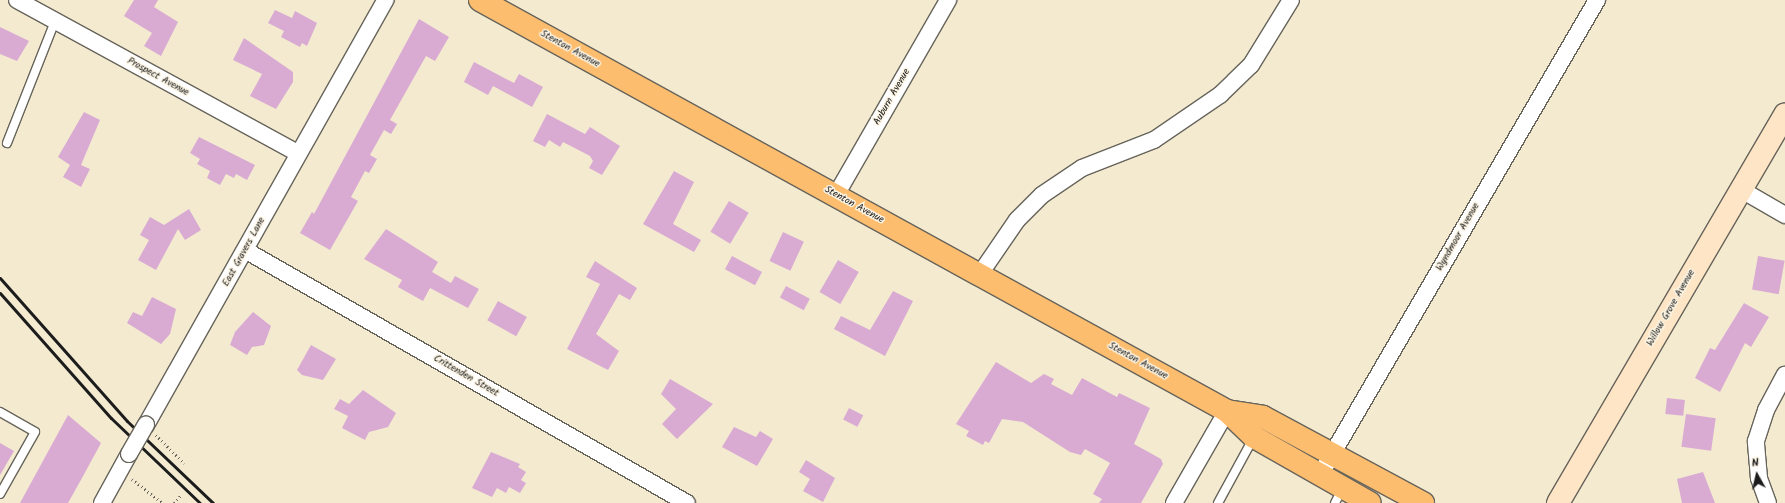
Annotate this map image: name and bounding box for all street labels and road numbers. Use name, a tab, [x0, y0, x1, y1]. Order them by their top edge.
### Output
street label: Stenton Avenue	[538, 28, 602, 70]
street label: Prospect Avenue	[125, 55, 191, 99]
street label: Auburn Avenue	[871, 67, 913, 127]
street label: Stenton Avenue	[822, 184, 886, 226]
street label: Wyndmoor Avenue	[1434, 201, 1482, 273]
street label: East Gravers Lane	[220, 215, 268, 289]
street label: Willow Grove Avenue	[1644, 268, 1698, 348]
street label: Stenton Avenue	[1106, 340, 1170, 382]
street label: Crittenden Street	[431, 352, 501, 400]

